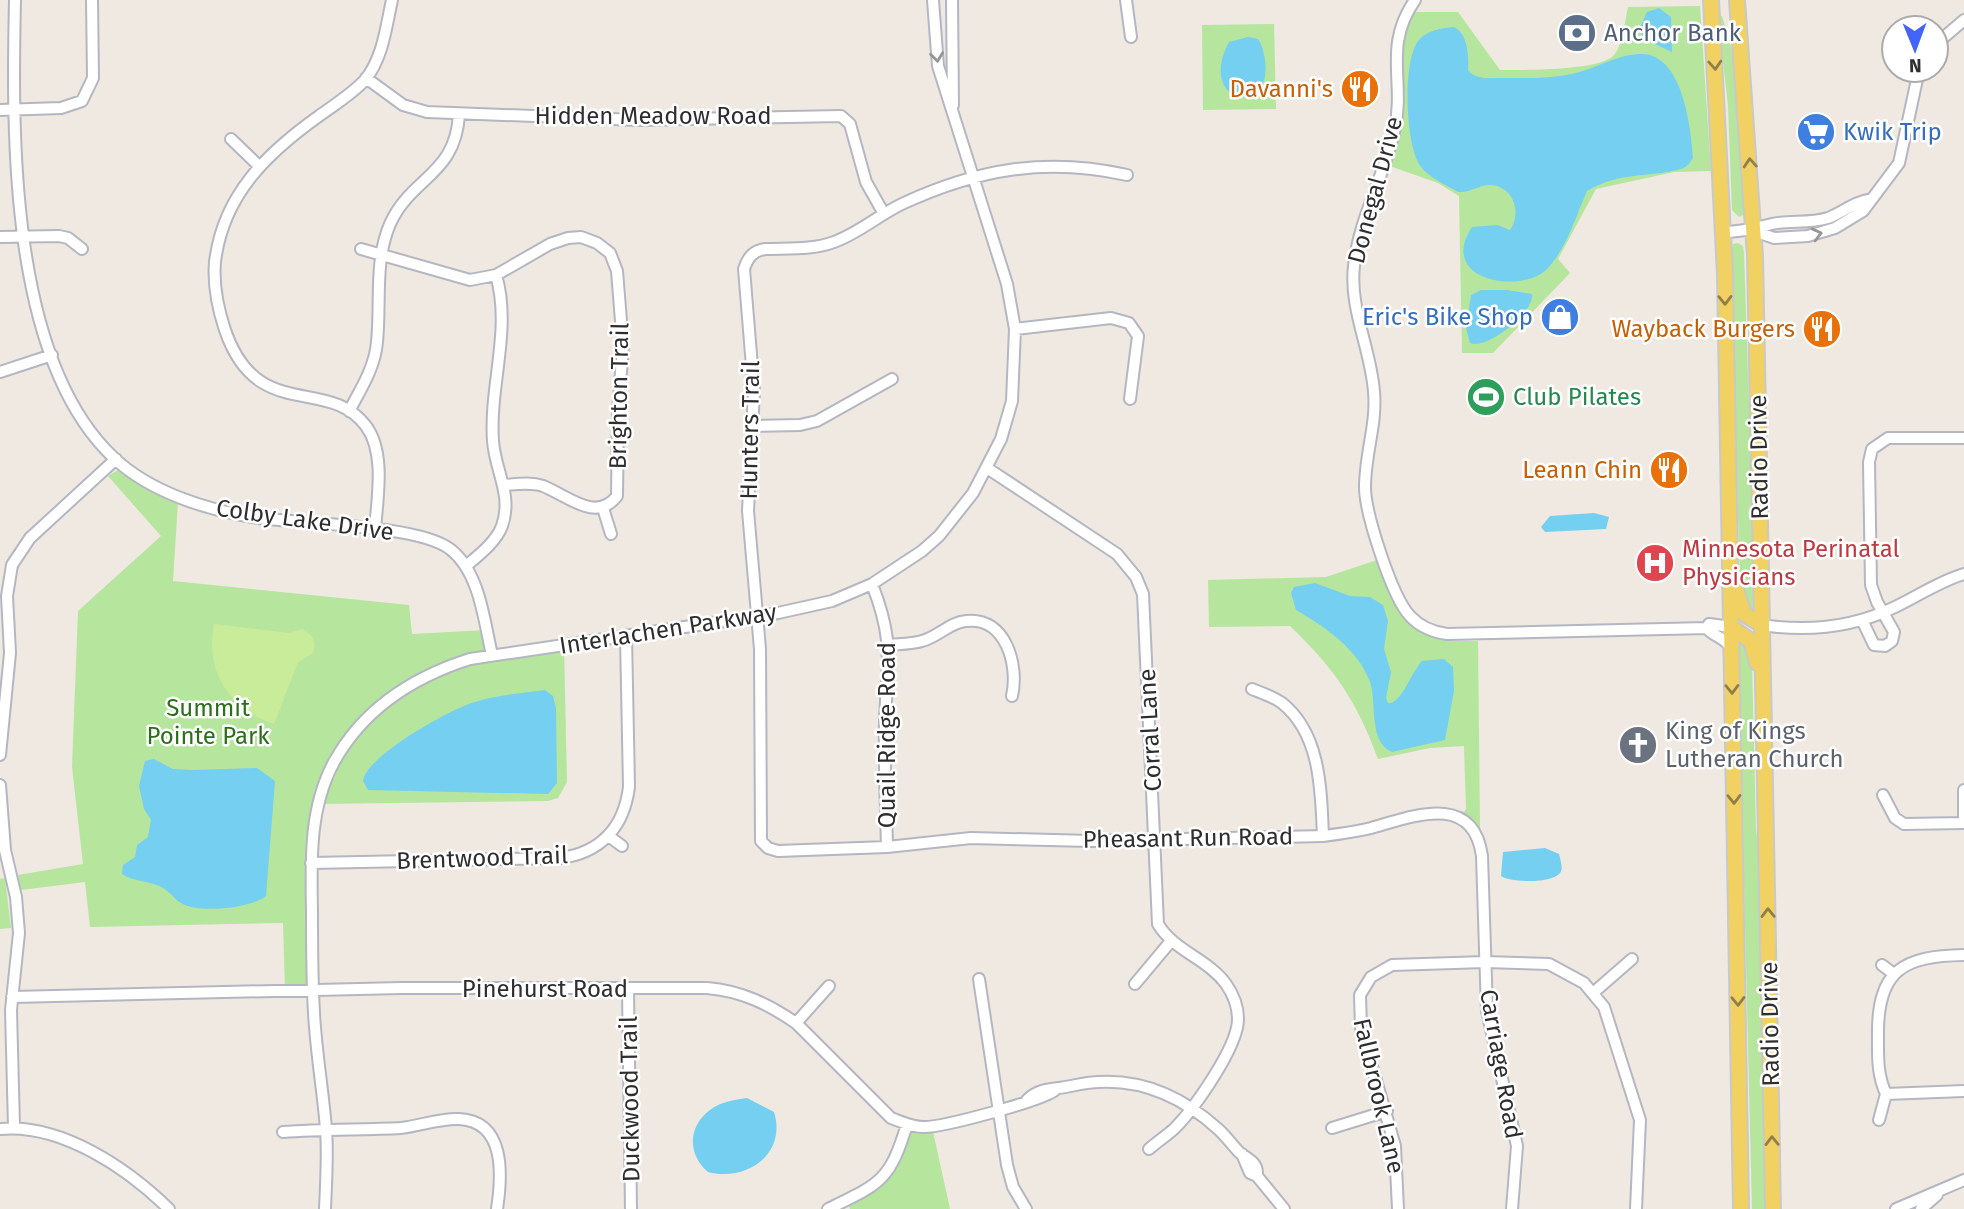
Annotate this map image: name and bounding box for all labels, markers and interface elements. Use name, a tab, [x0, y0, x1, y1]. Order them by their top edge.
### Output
bank icon: Anchor Bank	[1556, 12, 1598, 54]
north arrow	[1880, 14, 1950, 84]
place label: Anchor Bank	[1604, 19, 1742, 47]
one-way arrow	[930, 51, 945, 62]
text: N	[1909, 54, 1922, 77]
one-way arrow	[1707, 60, 1722, 71]
restaurant icon: Davanni's	[1339, 68, 1381, 110]
place label: Davanni's	[1229, 75, 1333, 103]
street label: Hidden Meadow Road	[534, 102, 772, 130]
supermarket icon: Kwik Trip	[1795, 111, 1837, 153]
street label: Donegal Drive	[1342, 113, 1408, 267]
place label: Kwik Trip	[1843, 118, 1942, 146]
one-way arrow	[1743, 157, 1758, 168]
one-way arrow	[1810, 227, 1822, 242]
shop icon: Eric's Bike Shop	[1539, 296, 1581, 338]
one-way arrow	[1717, 296, 1733, 306]
place label: Eric's Bike Shop	[1362, 303, 1533, 331]
restaurant icon: Wayback Burgers	[1801, 308, 1843, 350]
place label: Wayback Burgers	[1611, 315, 1795, 343]
street label: Brighton Trail	[604, 322, 634, 470]
street label: Hunters Trail	[735, 360, 765, 500]
sports icon: Club Pilates	[1465, 376, 1507, 418]
place label: Club Pilates	[1513, 383, 1641, 411]
street label: Radio Drive	[1744, 394, 1774, 520]
restaurant icon: Leann Chin	[1648, 449, 1690, 491]
place label: Leann Chin	[1522, 456, 1642, 484]
street label: Colby Lake Drive	[214, 494, 396, 546]
place label: Minnesota Perinatal Physicians	[1682, 535, 1900, 591]
hospital icon: Minnesota Perinatal Physicians	[1634, 542, 1676, 584]
street label: Interlachen Parkway	[557, 598, 779, 660]
street label: Quail Ridge Road	[873, 642, 901, 828]
street label: Corral Lane	[1133, 668, 1167, 792]
one-way arrow	[1724, 684, 1740, 695]
park label: Summit Pointe Park	[146, 694, 270, 750]
place label: King of Kings Lutheran Church	[1665, 717, 1844, 773]
church icon: King of Kings Lutheran Church	[1617, 724, 1659, 766]
one-way arrow	[1726, 794, 1742, 805]
street label: Pheasant Run Road	[1082, 822, 1294, 854]
street label: Brentwood Trail	[396, 841, 568, 875]
one-way arrow	[1760, 908, 1776, 918]
street label: Radio Drive	[1755, 961, 1785, 1087]
street label: Pinehurst Road	[462, 975, 628, 1003]
street label: Carriage Road	[1474, 987, 1528, 1141]
one-way arrow	[1730, 996, 1745, 1007]
street label: Duckwood Trail	[615, 1016, 645, 1182]
street label: Fallbrook Lane	[1348, 1016, 1410, 1176]
one-way arrow	[1764, 1135, 1780, 1146]

